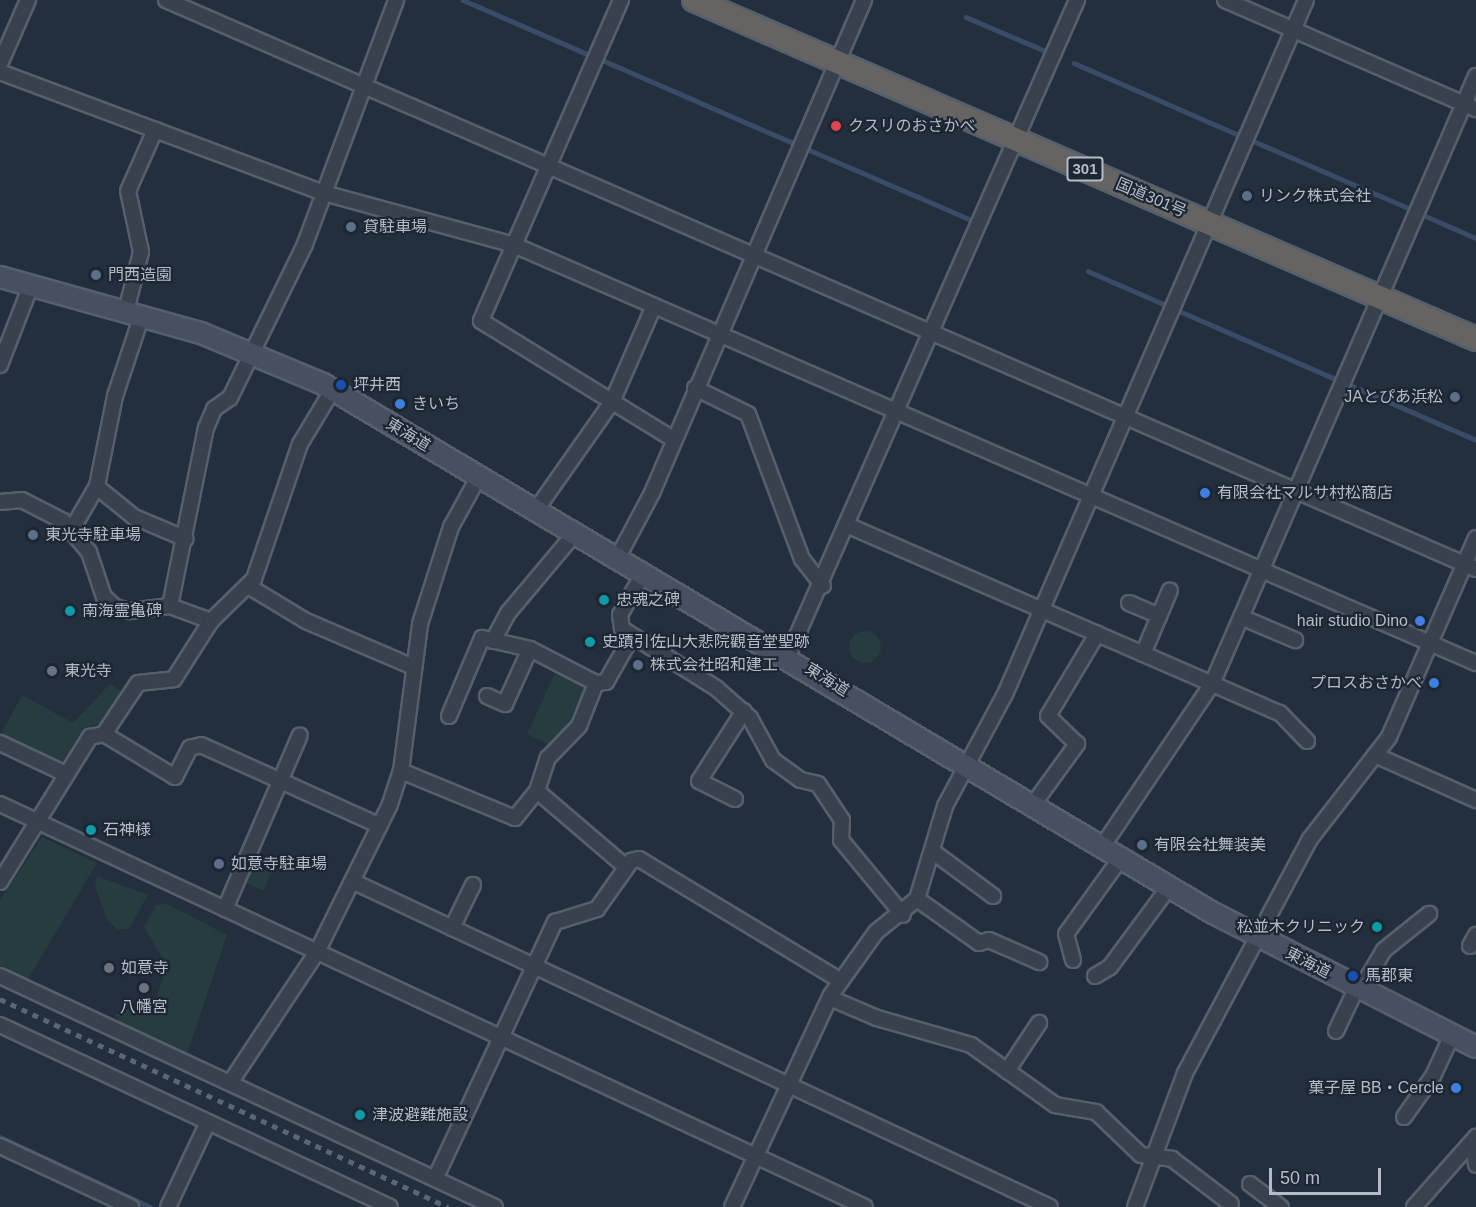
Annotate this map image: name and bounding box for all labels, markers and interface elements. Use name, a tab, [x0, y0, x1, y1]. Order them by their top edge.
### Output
place label: クスリのおさかべ	[848, 116, 976, 136]
marker: クスリのおさかべ	[829, 119, 843, 133]
road number: 301	[1066, 157, 1104, 181]
street label: 国道301号	[1113, 175, 1189, 221]
place label: リンク株式会社	[1259, 186, 1371, 206]
marker: リンク株式会社	[1240, 189, 1254, 203]
place label: 貸駐車場	[363, 217, 427, 237]
marker: 貸駐車場	[344, 220, 358, 234]
place label: 門西造園	[108, 265, 172, 285]
marker: 門西造園	[89, 268, 103, 282]
place label: 坪井西	[353, 375, 401, 395]
marker: 坪井西	[334, 378, 348, 392]
place label: JAとぴあ浜松	[1344, 387, 1443, 407]
marker: JAとぴあ浜松	[1448, 390, 1462, 404]
place label: きいち	[412, 394, 460, 414]
marker: きいち	[393, 397, 407, 411]
street label: 東海道	[382, 414, 434, 456]
place label: 有限会社マルサ村松商店	[1217, 483, 1393, 503]
marker: 有限会社マルサ村松商店	[1198, 486, 1212, 500]
place label: 東光寺駐車場	[45, 525, 141, 545]
marker: 東光寺駐車場	[26, 528, 40, 542]
place label: 忠魂之碑	[616, 590, 680, 610]
marker: 忠魂之碑	[597, 593, 611, 607]
place label: 南海霊亀碑	[82, 601, 162, 621]
marker: 南海霊亀碑	[63, 604, 77, 618]
place label: hair studio Dino	[1297, 611, 1408, 631]
marker: hair studio Dino	[1413, 614, 1427, 628]
place label: 史蹟引佐山大悲院觀音堂聖跡	[602, 632, 810, 652]
marker: 史蹟引佐山大悲院觀音堂聖跡	[583, 635, 597, 649]
place label: 株式会社昭和建工	[650, 655, 778, 675]
marker: 株式会社昭和建工	[631, 658, 645, 672]
street label: 東海道	[802, 659, 852, 701]
place label: 東光寺	[64, 661, 112, 681]
marker: 東光寺	[45, 664, 59, 678]
place label: プロスおさかべ	[1310, 673, 1422, 693]
marker: プロスおさかべ	[1427, 676, 1441, 690]
place label: 石神様	[103, 820, 151, 840]
marker: 石神様	[84, 823, 98, 837]
place label: 有限会社舞装美	[1154, 835, 1266, 855]
marker: 有限会社舞装美	[1135, 838, 1149, 852]
place label: 如意寺駐車場	[231, 854, 327, 874]
marker: 如意寺駐車場	[212, 857, 226, 871]
place label: 松並木クリニック	[1237, 917, 1365, 937]
marker: 松並木クリニック	[1370, 920, 1384, 934]
street label: 東海道	[1282, 944, 1334, 982]
place label: 如意寺	[121, 958, 169, 978]
marker: 如意寺	[102, 961, 116, 975]
place label: 馬郡東	[1365, 966, 1413, 986]
marker: 馬郡東	[1346, 969, 1360, 983]
marker: 八幡宮	[137, 981, 151, 995]
place label: 八幡宮	[120, 997, 168, 1017]
place label: 菓子屋 BB・Cercle	[1308, 1078, 1444, 1098]
marker: 菓子屋 BB・Cercle	[1449, 1081, 1463, 1095]
place label: 津波避難施設	[372, 1105, 468, 1125]
marker: 津波避難施設	[353, 1108, 367, 1122]
scale bar	[1272, 1156, 1384, 1194]
text: 50 m	[1280, 1168, 1320, 1188]

